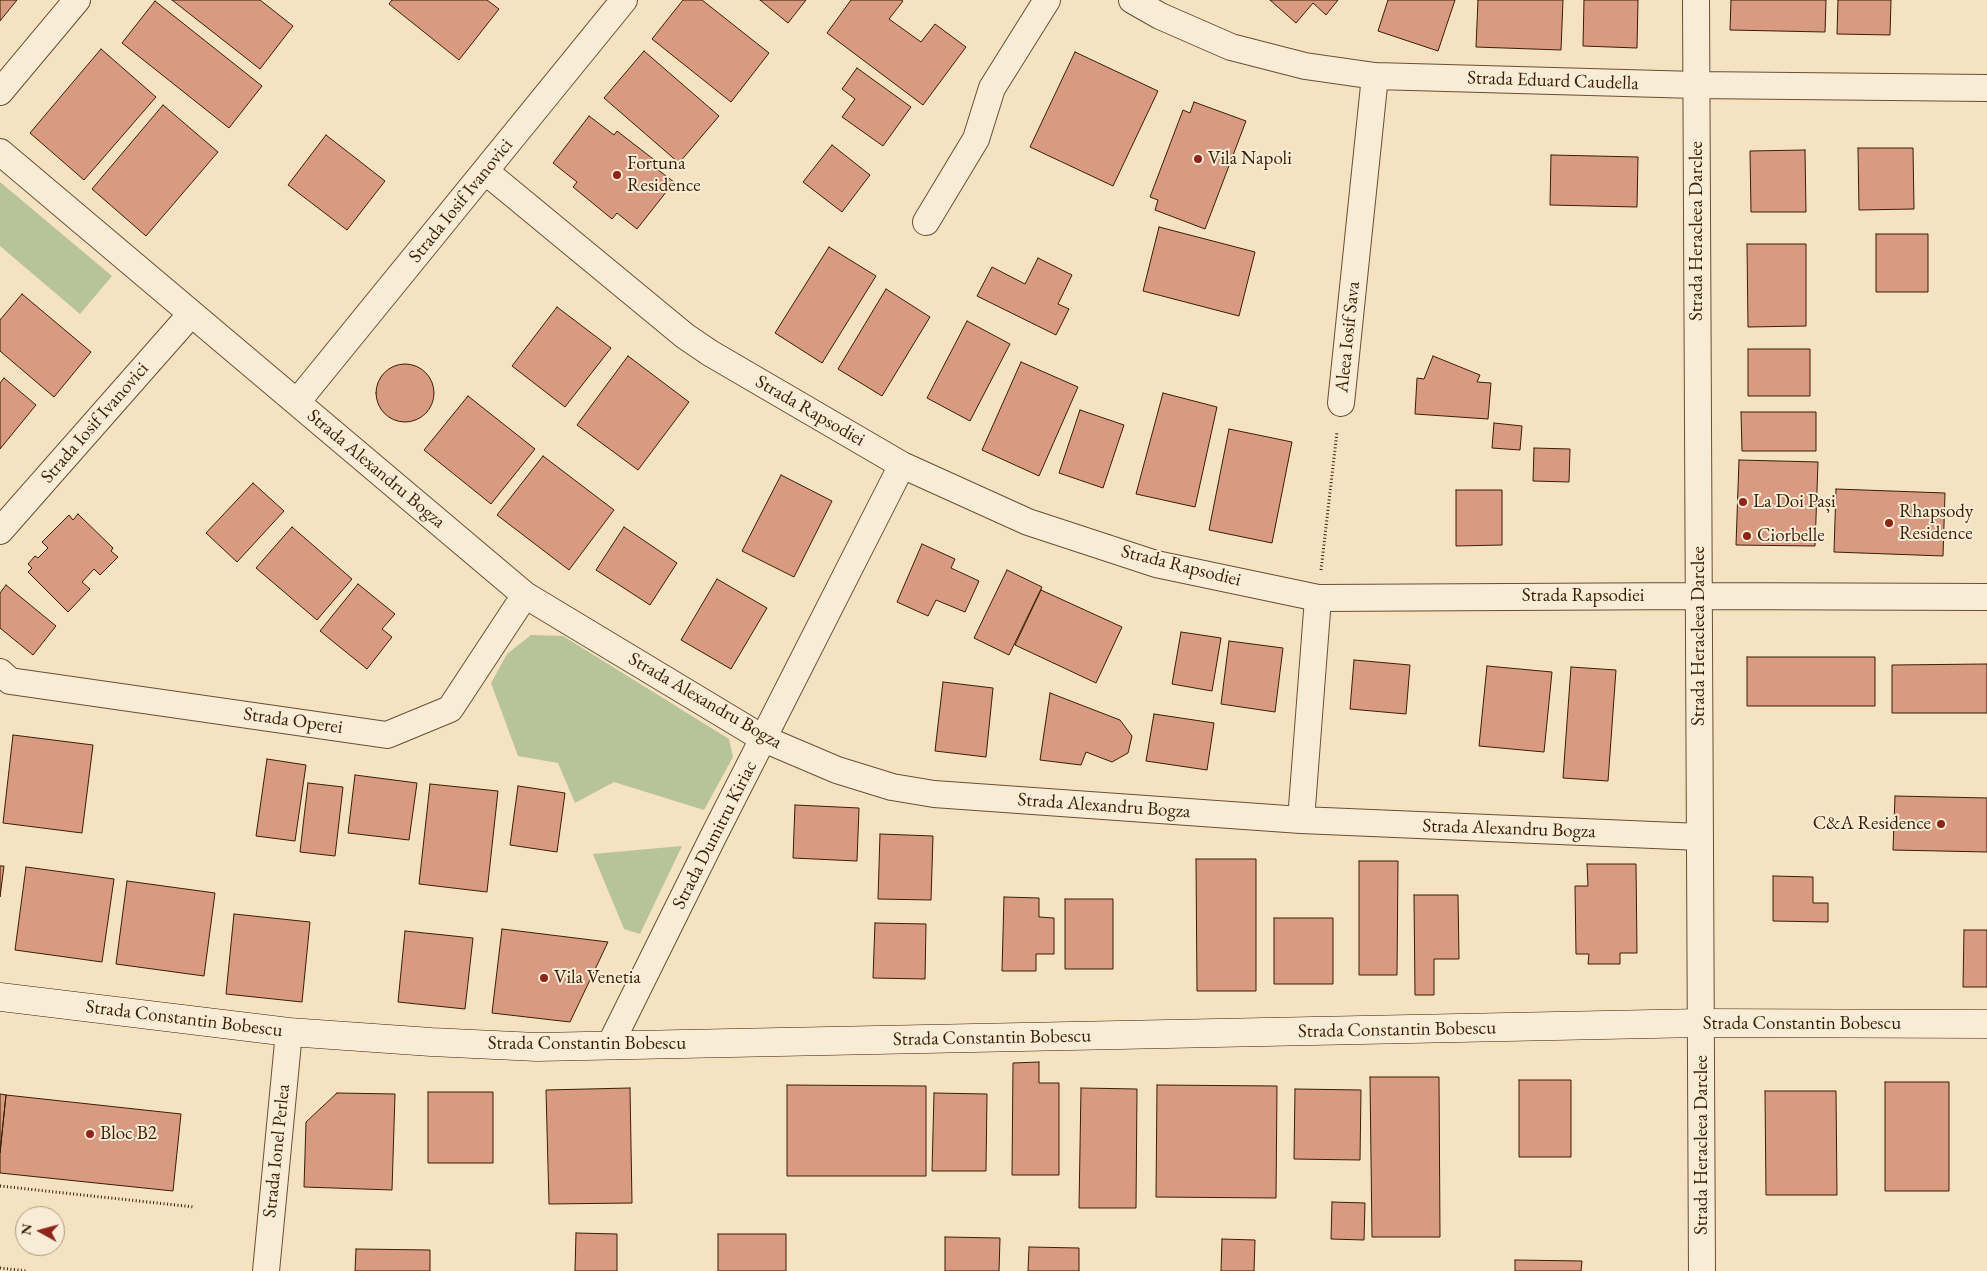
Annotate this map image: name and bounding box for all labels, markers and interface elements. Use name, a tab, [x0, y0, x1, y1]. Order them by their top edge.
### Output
street label: Strada Eduard Caudella	[1467, 67, 1639, 95]
street label: Strada Iosif Ivanovici	[404, 134, 518, 268]
street label: Strada Heracleea Darclee	[1686, 141, 1708, 321]
place label: Vila Napoli	[1208, 148, 1292, 170]
place label: Fortuna Residence	[627, 153, 701, 197]
marker: Vila Napoli	[1192, 153, 1204, 165]
marker: Fortuna Residence	[611, 169, 623, 181]
street label: Aleea Iosif Sava	[1331, 280, 1365, 394]
street label: Strada Iosif Ivanovici	[36, 358, 154, 488]
street label: Strada Rapsodiei	[751, 370, 869, 452]
street label: Strada Alexandru Bogza	[302, 405, 450, 533]
place label: La Doi Pași	[1753, 491, 1836, 513]
marker: La Doi Pași	[1737, 496, 1749, 508]
place label: Rhapsody Residence	[1899, 501, 1973, 545]
marker: Rhapsody Residence	[1883, 517, 1895, 529]
place label: Ciorbelle	[1757, 525, 1825, 547]
marker: Ciorbelle	[1741, 530, 1753, 542]
street label: Strada Rapsodiei	[1119, 540, 1243, 592]
street label: Strada Heracleea Darclee	[1688, 546, 1710, 726]
street label: Strada Rapsodiei	[1522, 585, 1644, 607]
street label: Strada Alexandru Bogza	[624, 648, 786, 754]
street label: Strada Operei	[242, 703, 344, 739]
street label: Strada Dumitru Kiriac	[668, 757, 762, 913]
street label: Strada Alexandru Bogza	[1017, 789, 1191, 823]
place label: C&A Residence	[1813, 813, 1931, 835]
street label: Strada Alexandru Bogza	[1422, 815, 1596, 843]
marker: C&A Residence	[1935, 818, 1947, 830]
place label: Vila Venetia	[554, 967, 641, 989]
marker: Vila Venetia	[538, 972, 550, 984]
street label: Strada Constantin Bobescu	[84, 996, 284, 1042]
street label: Strada Constantin Bobescu	[1703, 1013, 1901, 1035]
street label: Strada Constantin Bobescu	[1298, 1017, 1496, 1043]
street label: Strada Constantin Bobescu	[893, 1025, 1091, 1051]
street label: Strada Constantin Bobescu	[488, 1033, 686, 1055]
street label: Strada Heracleea Darclee	[1691, 1055, 1713, 1235]
street label: Strada Ionel Perlea	[259, 1083, 295, 1219]
place label: Bloc B2	[100, 1123, 157, 1145]
marker: Bloc B2	[84, 1128, 96, 1140]
north arrow	[15, 1206, 65, 1256]
text: N	[16, 1223, 36, 1236]

